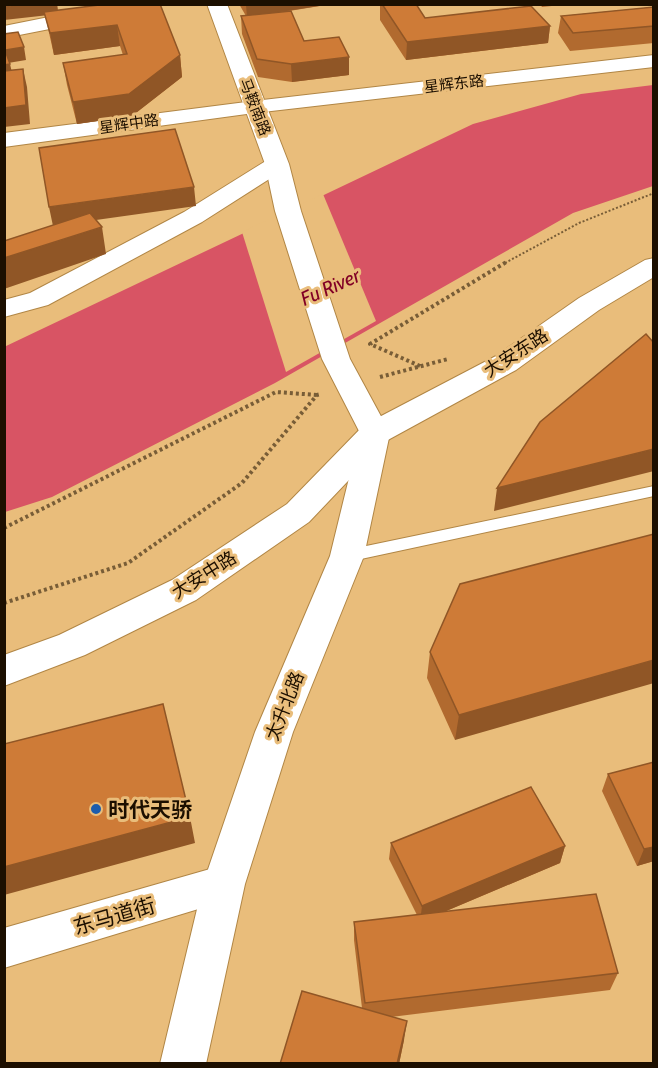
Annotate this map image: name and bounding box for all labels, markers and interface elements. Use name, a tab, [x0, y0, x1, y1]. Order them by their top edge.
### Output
street label: 星辉东路	[423, 71, 485, 97]
street label: 马鞍南路	[236, 76, 274, 138]
street label: 星辉中路	[98, 111, 160, 137]
water label: Fu River	[296, 263, 364, 311]
street label: 大安东路	[480, 324, 552, 382]
street label: 大安中路	[168, 547, 240, 603]
street label: 太升北路	[261, 669, 309, 743]
place label: 时代天骄	[108, 797, 192, 822]
marker: 时代天骄	[89, 802, 103, 816]
street label: 东马道街	[70, 892, 158, 940]

